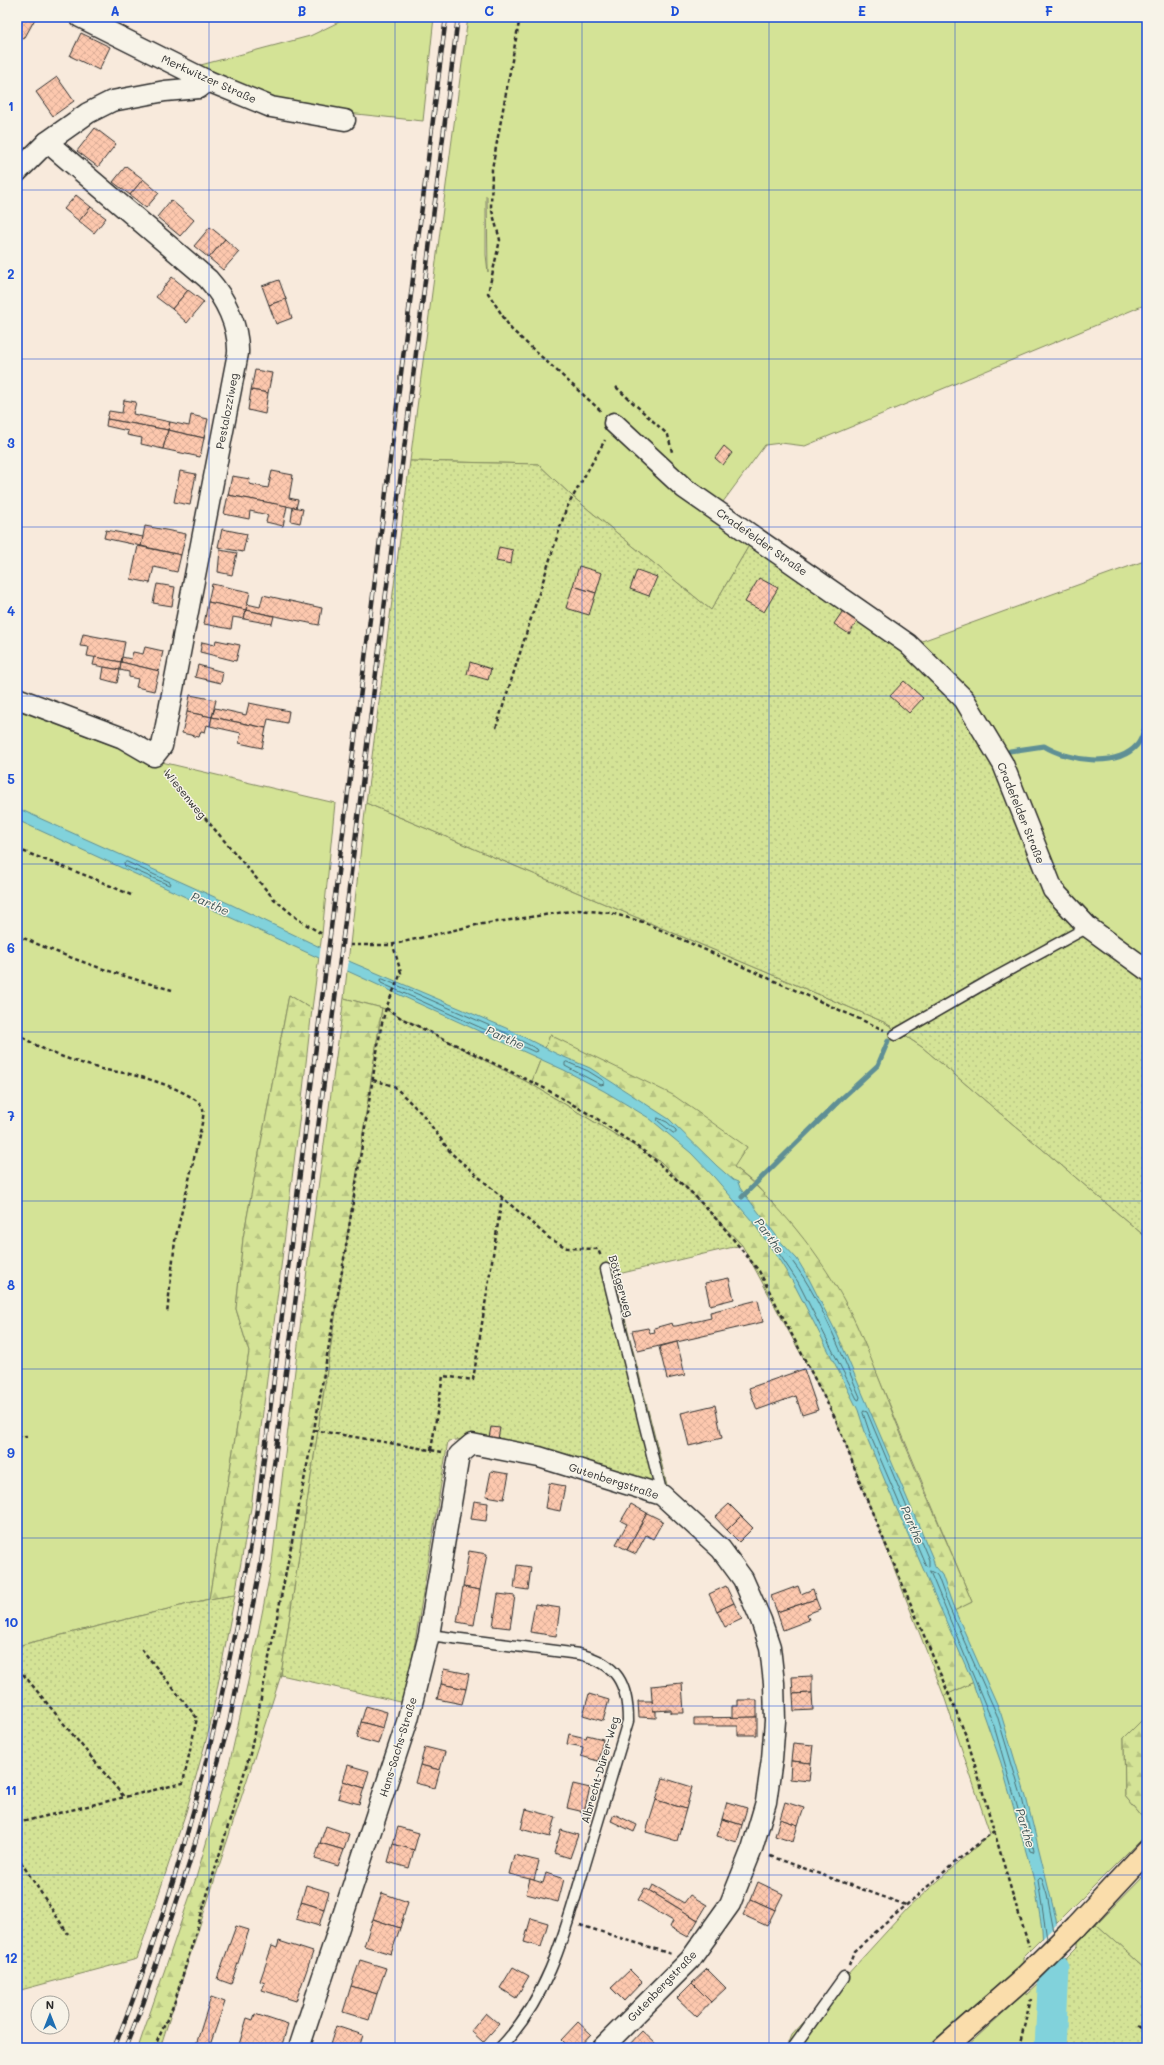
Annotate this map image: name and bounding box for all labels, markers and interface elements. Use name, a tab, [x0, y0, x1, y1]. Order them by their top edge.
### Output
text: A	[110, 2, 120, 19]
text: B	[298, 2, 307, 19]
text: C	[484, 2, 494, 19]
text: D	[670, 2, 680, 19]
text: E	[858, 2, 866, 19]
text: F	[1045, 2, 1053, 19]
street label: Merkwitzer Straße	[159, 51, 259, 106]
text: 1	[8, 97, 14, 114]
text: 2	[7, 265, 15, 282]
street label: Pestalozziweg	[212, 372, 241, 450]
text: 3	[7, 434, 15, 451]
street label: Cradefelder Straße	[714, 505, 811, 579]
text: 4	[7, 602, 15, 619]
street label: Cradefelder Straße	[994, 760, 1049, 866]
street label: Wiesenweg	[161, 766, 210, 822]
text: 5	[7, 770, 15, 787]
water label: Parthe	[189, 888, 232, 919]
text: 6	[7, 939, 15, 956]
water label: Parthe	[484, 1022, 527, 1053]
text: 7	[7, 1107, 15, 1124]
water label: Parthe	[751, 1214, 788, 1256]
street label: Böttgerweg	[606, 1253, 637, 1318]
text: 8	[7, 1276, 15, 1293]
text: 9	[7, 1444, 15, 1461]
street label: Gutenbergstraße	[567, 1459, 661, 1502]
water label: Parthe	[898, 1503, 928, 1546]
text: 10	[4, 1613, 18, 1630]
street label: Hans-Sachs-Straße	[375, 1695, 420, 1799]
street label: Albrecht-Dürer-Weg	[577, 1715, 622, 1825]
text: 11	[5, 1781, 17, 1798]
water label: Parthe	[1013, 1806, 1039, 1849]
street label: Gutenbergstraße	[624, 1947, 700, 2025]
text: 12	[4, 1949, 18, 1966]
north arrow	[30, 1995, 70, 2035]
text: N	[46, 1997, 54, 2012]

